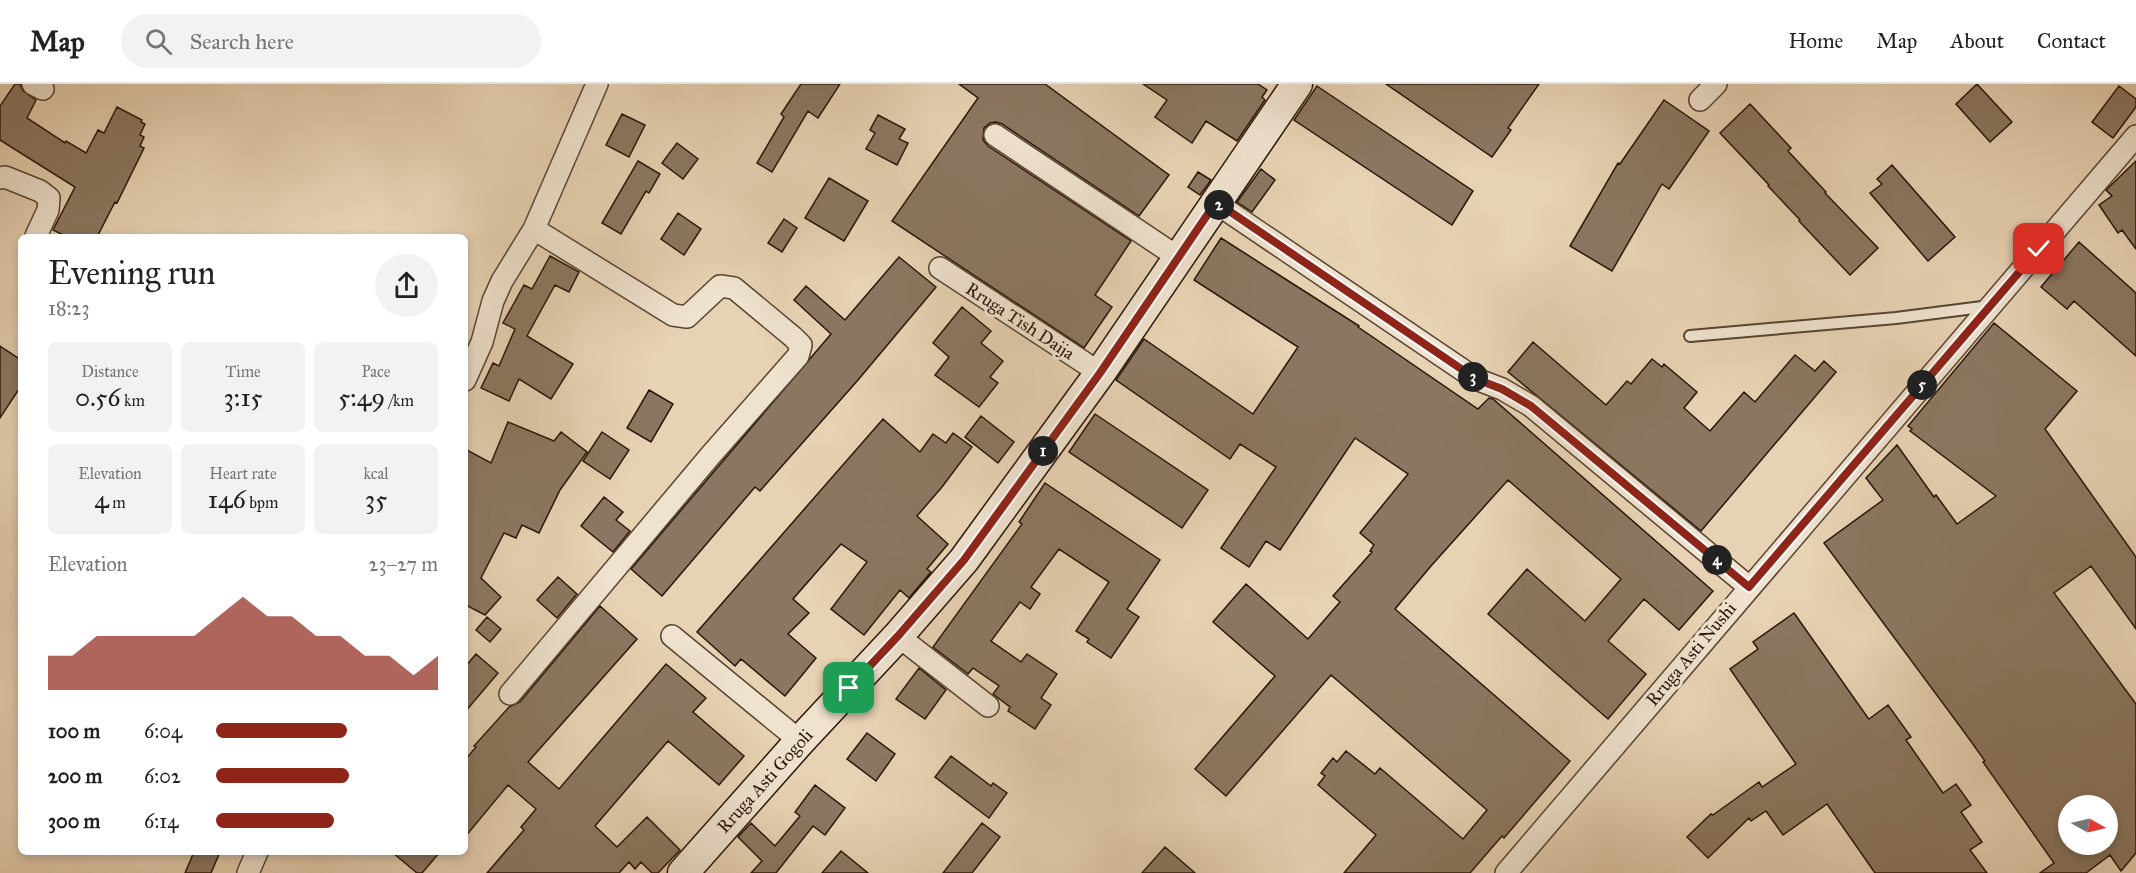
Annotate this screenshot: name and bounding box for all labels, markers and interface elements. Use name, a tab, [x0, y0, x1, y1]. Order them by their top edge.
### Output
search box	[121, 14, 541, 68]
text: Map	[30, 24, 85, 59]
icon: search	[142, 25, 175, 58]
text: Search here	[190, 28, 294, 55]
text: Home	[1788, 28, 1843, 54]
text: Map	[1876, 28, 1917, 54]
text: About	[1950, 28, 2004, 54]
text: Contact	[2037, 28, 2106, 54]
pin: 2	[1204, 190, 1234, 220]
text: 2	[1215, 195, 1223, 214]
pin	[2013, 223, 2064, 274]
icon: check	[2022, 232, 2055, 265]
text: Evening run	[48, 253, 215, 293]
button: share	[375, 254, 438, 317]
street label: Rruga Tish Daija	[961, 278, 1079, 365]
text: 18:23	[48, 296, 89, 320]
text: Distance	[81, 362, 139, 381]
text: Time	[225, 362, 261, 381]
text: Pace	[361, 362, 391, 381]
pin: 3	[1458, 362, 1488, 392]
text: 3	[1470, 367, 1476, 386]
pin: 5	[1907, 370, 1937, 400]
text: 5	[1918, 375, 1926, 394]
text: 0.56	[75, 381, 121, 413]
text: 3:15	[223, 381, 263, 413]
text: 5:49	[338, 381, 385, 413]
text: km	[121, 391, 145, 410]
text: /km	[385, 391, 414, 410]
pin: 1	[1028, 436, 1058, 466]
text: 1	[1040, 441, 1046, 460]
text: Elevation	[78, 464, 142, 483]
text: Heart rate	[209, 464, 277, 483]
text: kcal	[363, 464, 389, 483]
text: 4	[94, 483, 109, 515]
text: 146	[208, 483, 246, 515]
text: 35	[365, 483, 387, 515]
text: m	[109, 493, 126, 512]
text: bpm	[246, 493, 278, 512]
pin: 4	[1702, 545, 1732, 575]
text: 4	[1713, 550, 1721, 569]
text: Elevation	[48, 552, 127, 576]
text: 23–27 m	[369, 552, 438, 576]
street label: Rruga Asti Nushi	[1641, 598, 1742, 711]
pin	[823, 662, 874, 713]
icon: arrive	[832, 671, 865, 704]
text: 100 m	[48, 719, 100, 743]
text: 6:04	[144, 719, 182, 743]
street label: Rruga Asti Gogoli	[712, 724, 818, 838]
text: 200 m	[48, 764, 102, 788]
text: 6:02	[144, 764, 181, 788]
north arrow	[2058, 795, 2118, 855]
map controls	[2058, 795, 2118, 855]
text: 300 m	[48, 809, 100, 833]
text: 6:14	[144, 809, 178, 833]

